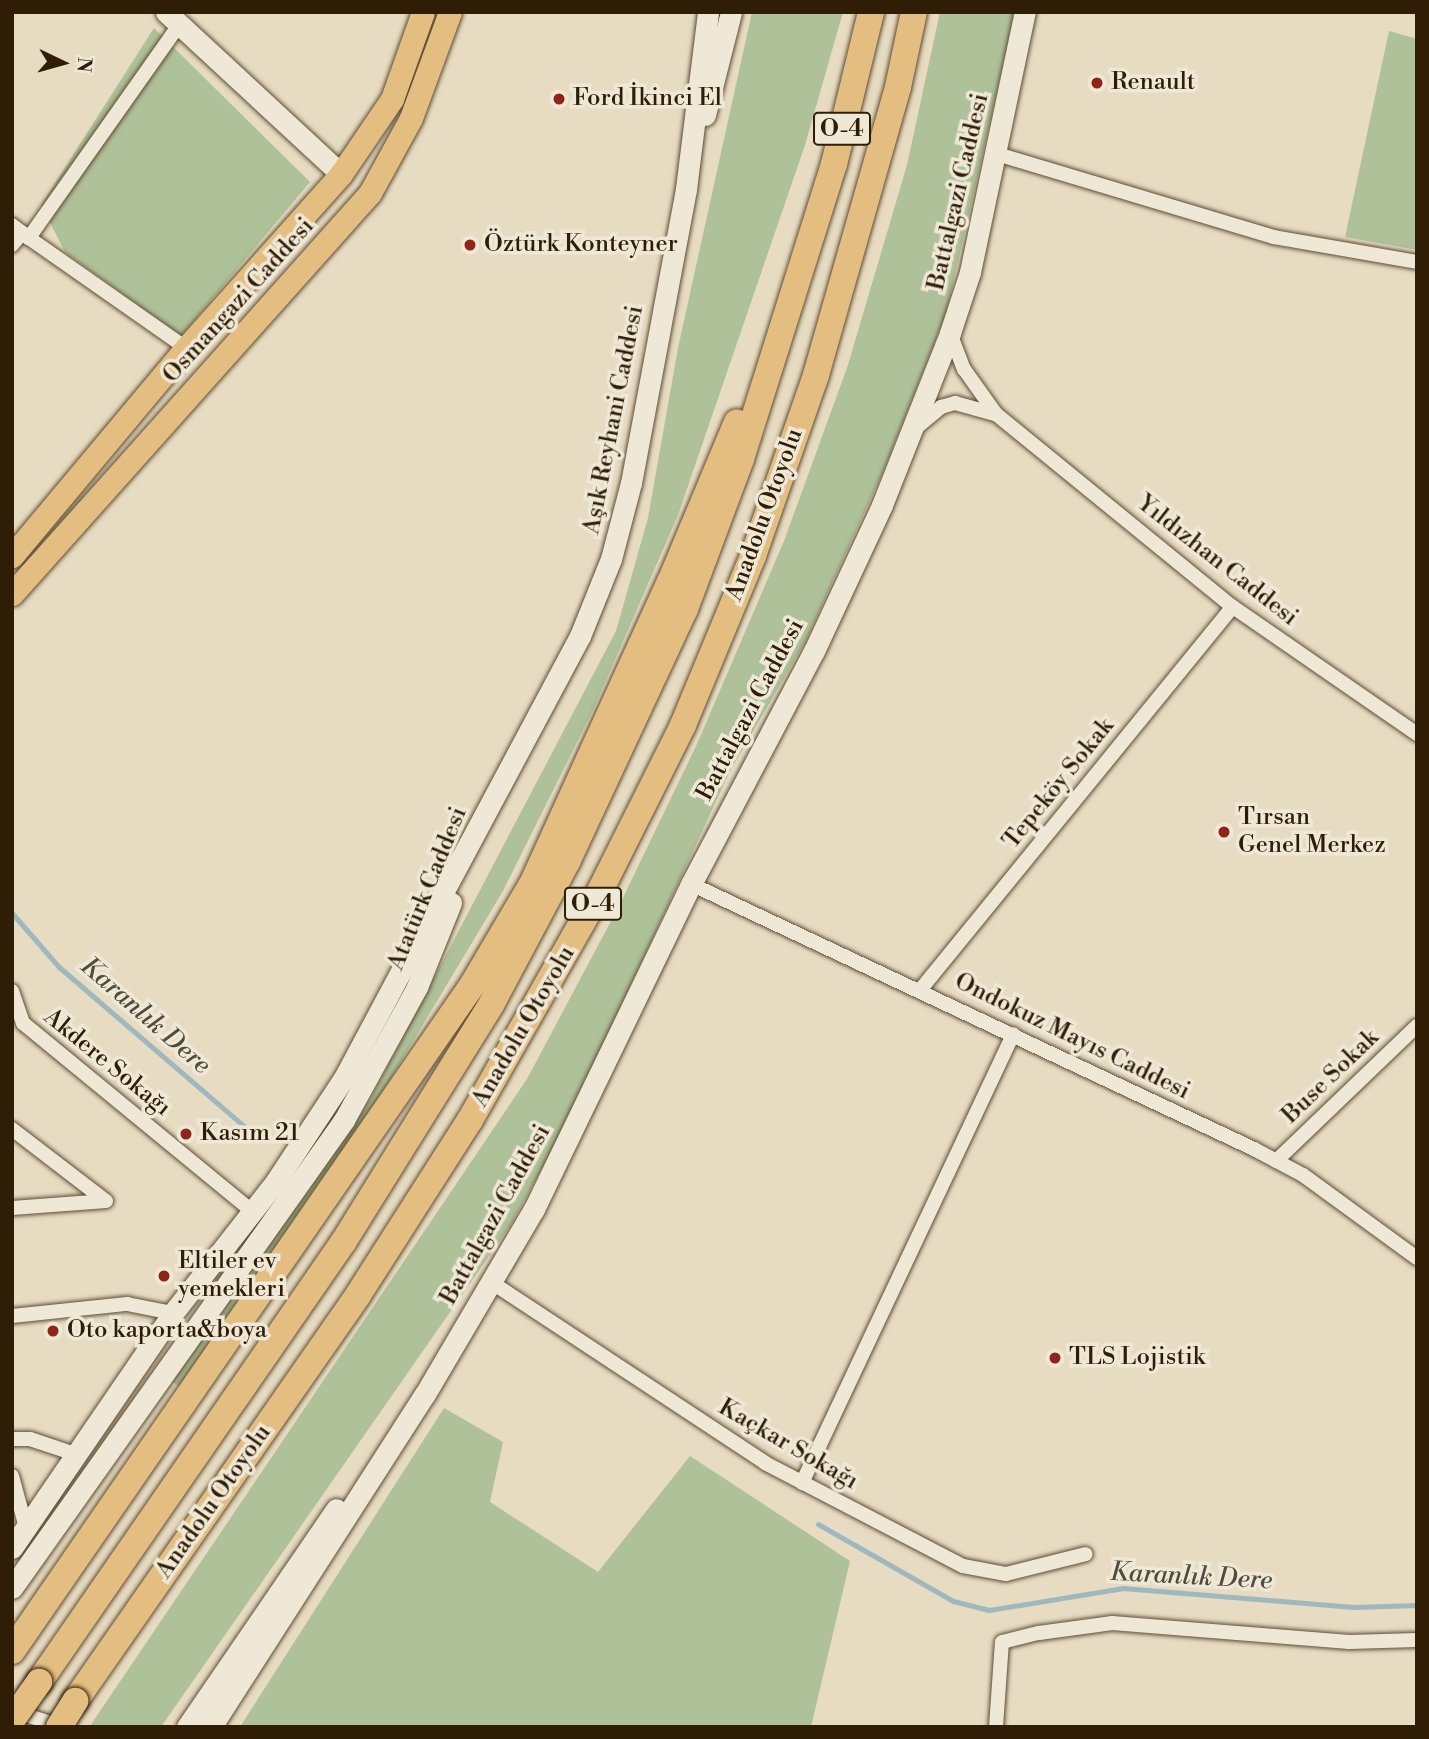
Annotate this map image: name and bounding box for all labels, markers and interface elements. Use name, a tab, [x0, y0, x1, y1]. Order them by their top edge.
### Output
north arrow	[28, 28, 98, 98]
text: N	[71, 56, 97, 73]
place label: Renault	[1111, 69, 1195, 97]
marker: Renault	[1089, 75, 1105, 91]
place label: Ford İkinci El	[573, 85, 722, 113]
marker: Ford İkinci El	[551, 91, 567, 107]
street label: Battalgazi Caddesi	[922, 91, 996, 293]
road number: O-4	[812, 110, 872, 148]
street label: Osmangazi Caddesi	[157, 213, 321, 389]
place label: Öztürk Konteyner	[484, 231, 678, 259]
marker: Öztürk Konteyner	[462, 237, 478, 253]
street label: Aşık Reyhani Caddesi	[578, 303, 650, 537]
street label: Anadolu Otoyolu	[720, 425, 810, 605]
street label: Yıldızhan Caddesi	[1131, 489, 1303, 633]
street label: Battalgazi Caddesi	[691, 614, 811, 806]
street label: Tepeköy Sokak	[997, 713, 1121, 855]
street label: Atatürk Caddesi	[382, 803, 474, 975]
place label: Tırsan Genel Merkez	[1238, 804, 1386, 860]
marker: Tırsan Genel Merkez	[1216, 824, 1232, 840]
road number: O-4	[563, 884, 623, 923]
street label: Anadolu Otoyolu	[466, 941, 582, 1113]
water label: Karanlık Dere	[73, 951, 217, 1081]
street label: Ondokuz Mayıs Caddesi	[950, 967, 1194, 1107]
street label: Akdere Sokağı	[38, 1003, 176, 1123]
street label: Buse Sokak	[1277, 1024, 1385, 1130]
place label: Kasım 21	[200, 1120, 299, 1148]
street label: Battalgazi Caddesi	[435, 1120, 557, 1310]
marker: Kasım 21	[178, 1126, 194, 1142]
place label: Eltiler ev yemekleri	[178, 1248, 285, 1304]
marker: Eltiler ev yemekleri	[156, 1268, 172, 1284]
place label: Oto kaporta&boya	[67, 1317, 267, 1345]
marker: Oto kaporta&boya	[45, 1323, 61, 1339]
place label: TLS Lojistik	[1069, 1344, 1205, 1372]
marker: TLS Lojistik	[1047, 1350, 1063, 1366]
street label: Kaçkar Sokağı	[713, 1393, 863, 1497]
street label: Anadolu Otoyolu	[150, 1420, 278, 1584]
water label: Karanlık Dere	[1109, 1557, 1273, 1597]

